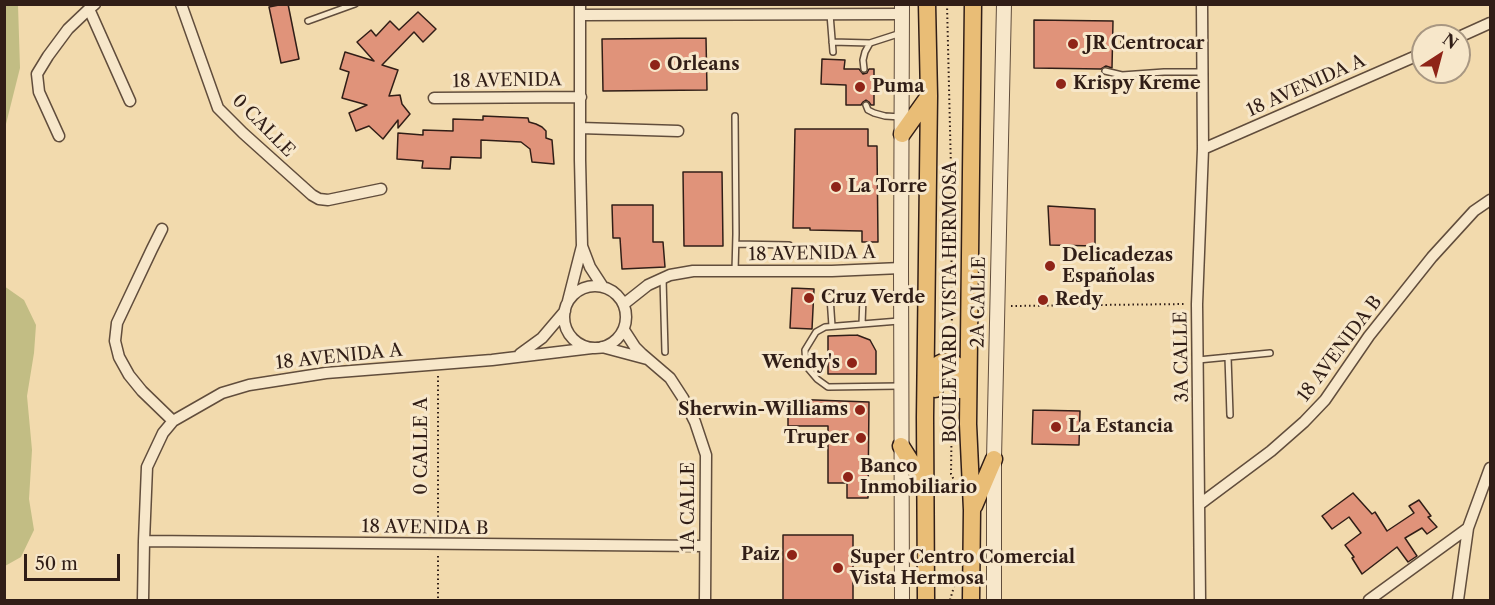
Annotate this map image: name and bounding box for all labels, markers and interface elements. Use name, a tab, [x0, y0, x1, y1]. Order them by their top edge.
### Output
north arrow	[1411, 24, 1471, 84]
text: N	[1439, 29, 1462, 53]
place label: JR Centrocar	[1085, 33, 1205, 55]
marker: JR Centrocar	[1066, 37, 1080, 51]
street label: 18 AVENIDA A	[1243, 50, 1369, 122]
place label: Orleans	[667, 54, 739, 76]
marker: Orleans	[648, 58, 662, 72]
street label: 18 AVENIDA	[452, 69, 562, 93]
place label: Krispy Kreme	[1073, 73, 1201, 95]
place label: Puma	[872, 76, 925, 98]
marker: Krispy Kreme	[1054, 77, 1068, 91]
marker: Puma	[853, 80, 867, 94]
street label: 0 CALLE	[227, 90, 299, 162]
street label: BOULEVARD VISTA HERMOSA	[940, 161, 962, 443]
place label: La Torre	[848, 176, 927, 198]
marker: La Torre	[829, 180, 843, 194]
street label: 18 AVENIDA A	[748, 242, 876, 266]
place label: Delicadezas Españolas	[1062, 245, 1173, 288]
street label: 2A CALLE	[967, 256, 991, 348]
marker: Delicadezas Españolas	[1043, 259, 1057, 273]
place label: Cruz Verde	[821, 287, 925, 309]
place label: Redy	[1055, 289, 1102, 311]
marker: Cruz Verde	[802, 291, 816, 305]
street label: 18 AVENIDA B	[1293, 292, 1387, 406]
marker: Redy	[1036, 293, 1050, 307]
street label: 3A CALLE	[1170, 311, 1194, 403]
street label: 18 AVENIDA A	[275, 340, 403, 374]
place label: Wendy's	[762, 352, 840, 374]
marker: Wendy's	[845, 356, 859, 370]
street label: 0 CALLE A	[411, 397, 433, 495]
place label: Sherwin-Williams	[678, 399, 848, 421]
marker: Sherwin-Williams	[853, 403, 867, 417]
place label: La Estancia	[1068, 416, 1173, 438]
marker: La Estancia	[1049, 420, 1063, 434]
place label: Truper	[784, 427, 849, 449]
marker: Truper	[854, 431, 868, 445]
place label: Banco Inmobiliario	[860, 456, 977, 498]
street label: 1A CALLE	[678, 462, 700, 552]
marker: Banco Inmobiliario	[841, 470, 855, 484]
street label: 18 AVENIDA B	[361, 516, 489, 540]
scale bar	[27, 542, 123, 580]
place label: Paiz	[741, 544, 780, 566]
place label: Super Centro Comercial Vista Hermosa	[850, 547, 1075, 590]
marker: Paiz	[785, 548, 799, 562]
text: 50 m	[35, 553, 78, 575]
marker: Super Centro Comercial Vista Hermosa	[831, 561, 845, 575]

